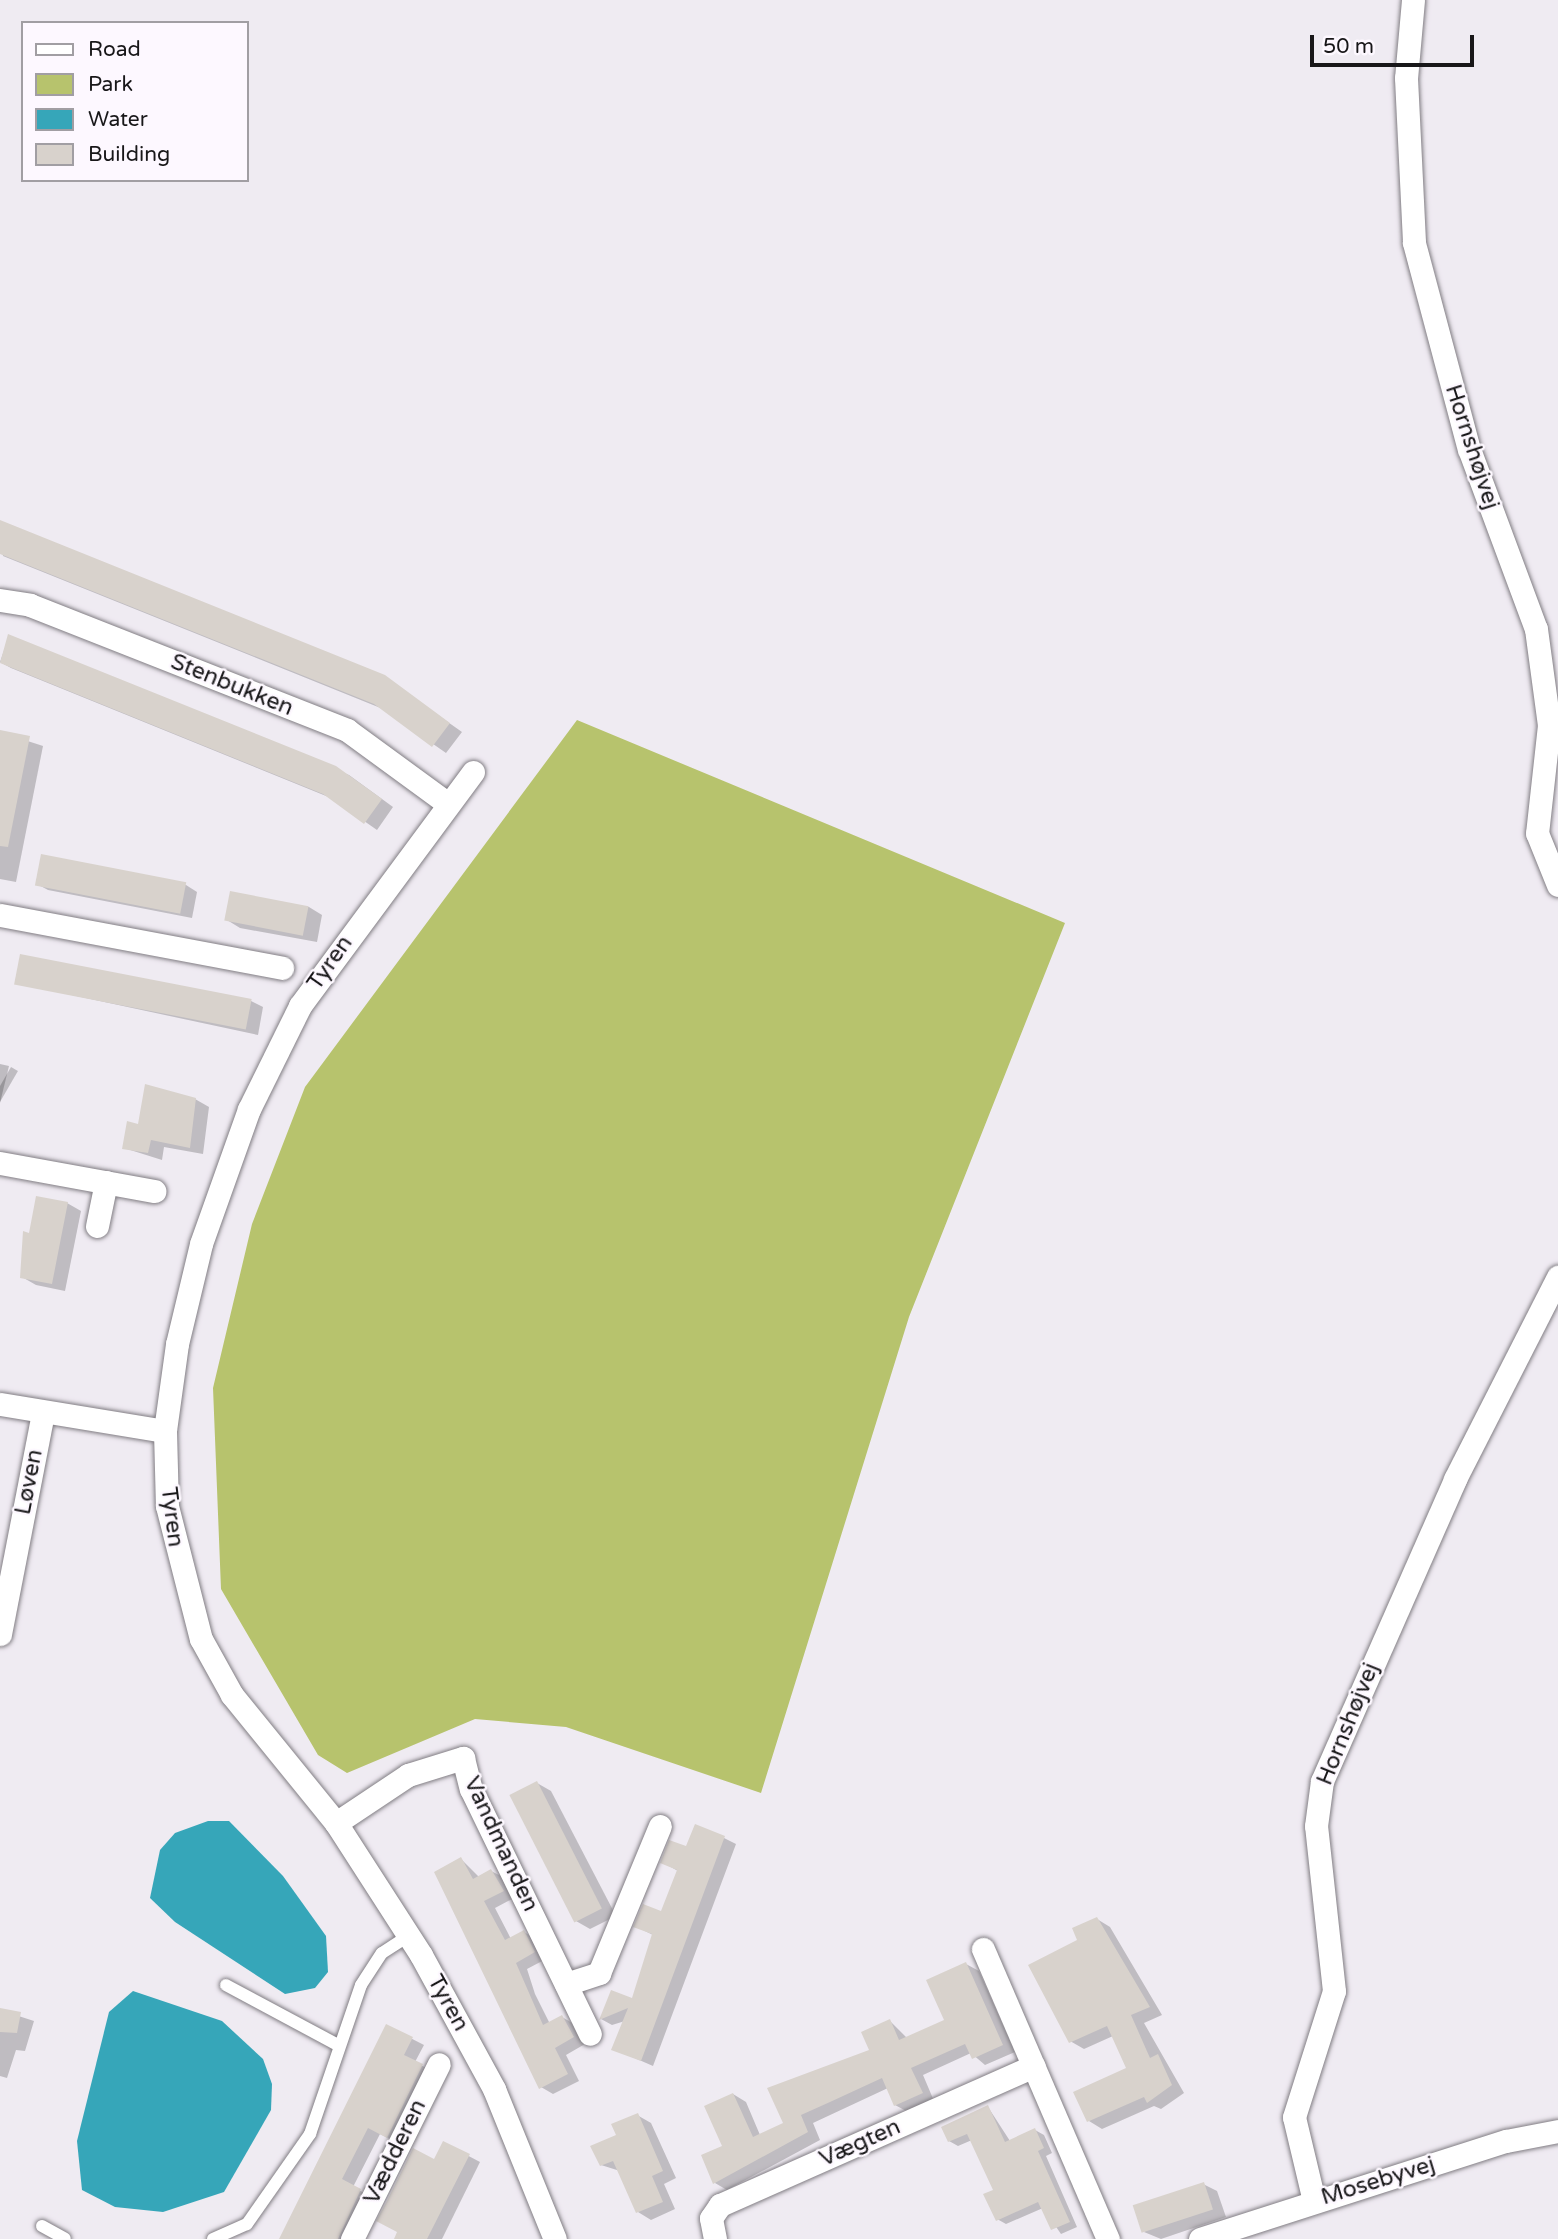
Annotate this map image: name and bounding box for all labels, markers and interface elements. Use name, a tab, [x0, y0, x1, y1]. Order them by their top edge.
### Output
legend	[21, 21, 248, 182]
scale bar	[1313, 21, 1478, 65]
text: 50 m	[1323, 34, 1374, 59]
text: Road	[88, 37, 141, 62]
text: Park	[88, 72, 133, 97]
text: Water	[88, 107, 148, 132]
text: Building	[88, 142, 170, 167]
street label: Hornshøjvej	[1439, 381, 1505, 513]
street label: Stenbukken	[167, 648, 297, 722]
street label: Tyren	[301, 930, 359, 996]
street label: Løven	[9, 1447, 49, 1517]
street label: Tyren	[155, 1485, 189, 1549]
street label: Hornshøjvej	[1311, 1659, 1385, 1789]
street label: Vandmanden	[458, 1772, 544, 1916]
street label: Tyren	[421, 1970, 475, 2036]
street label: Vædderen	[358, 2095, 432, 2209]
street label: Vægten	[815, 2113, 905, 2173]
street label: Mosebyvej	[1318, 2151, 1438, 2211]

